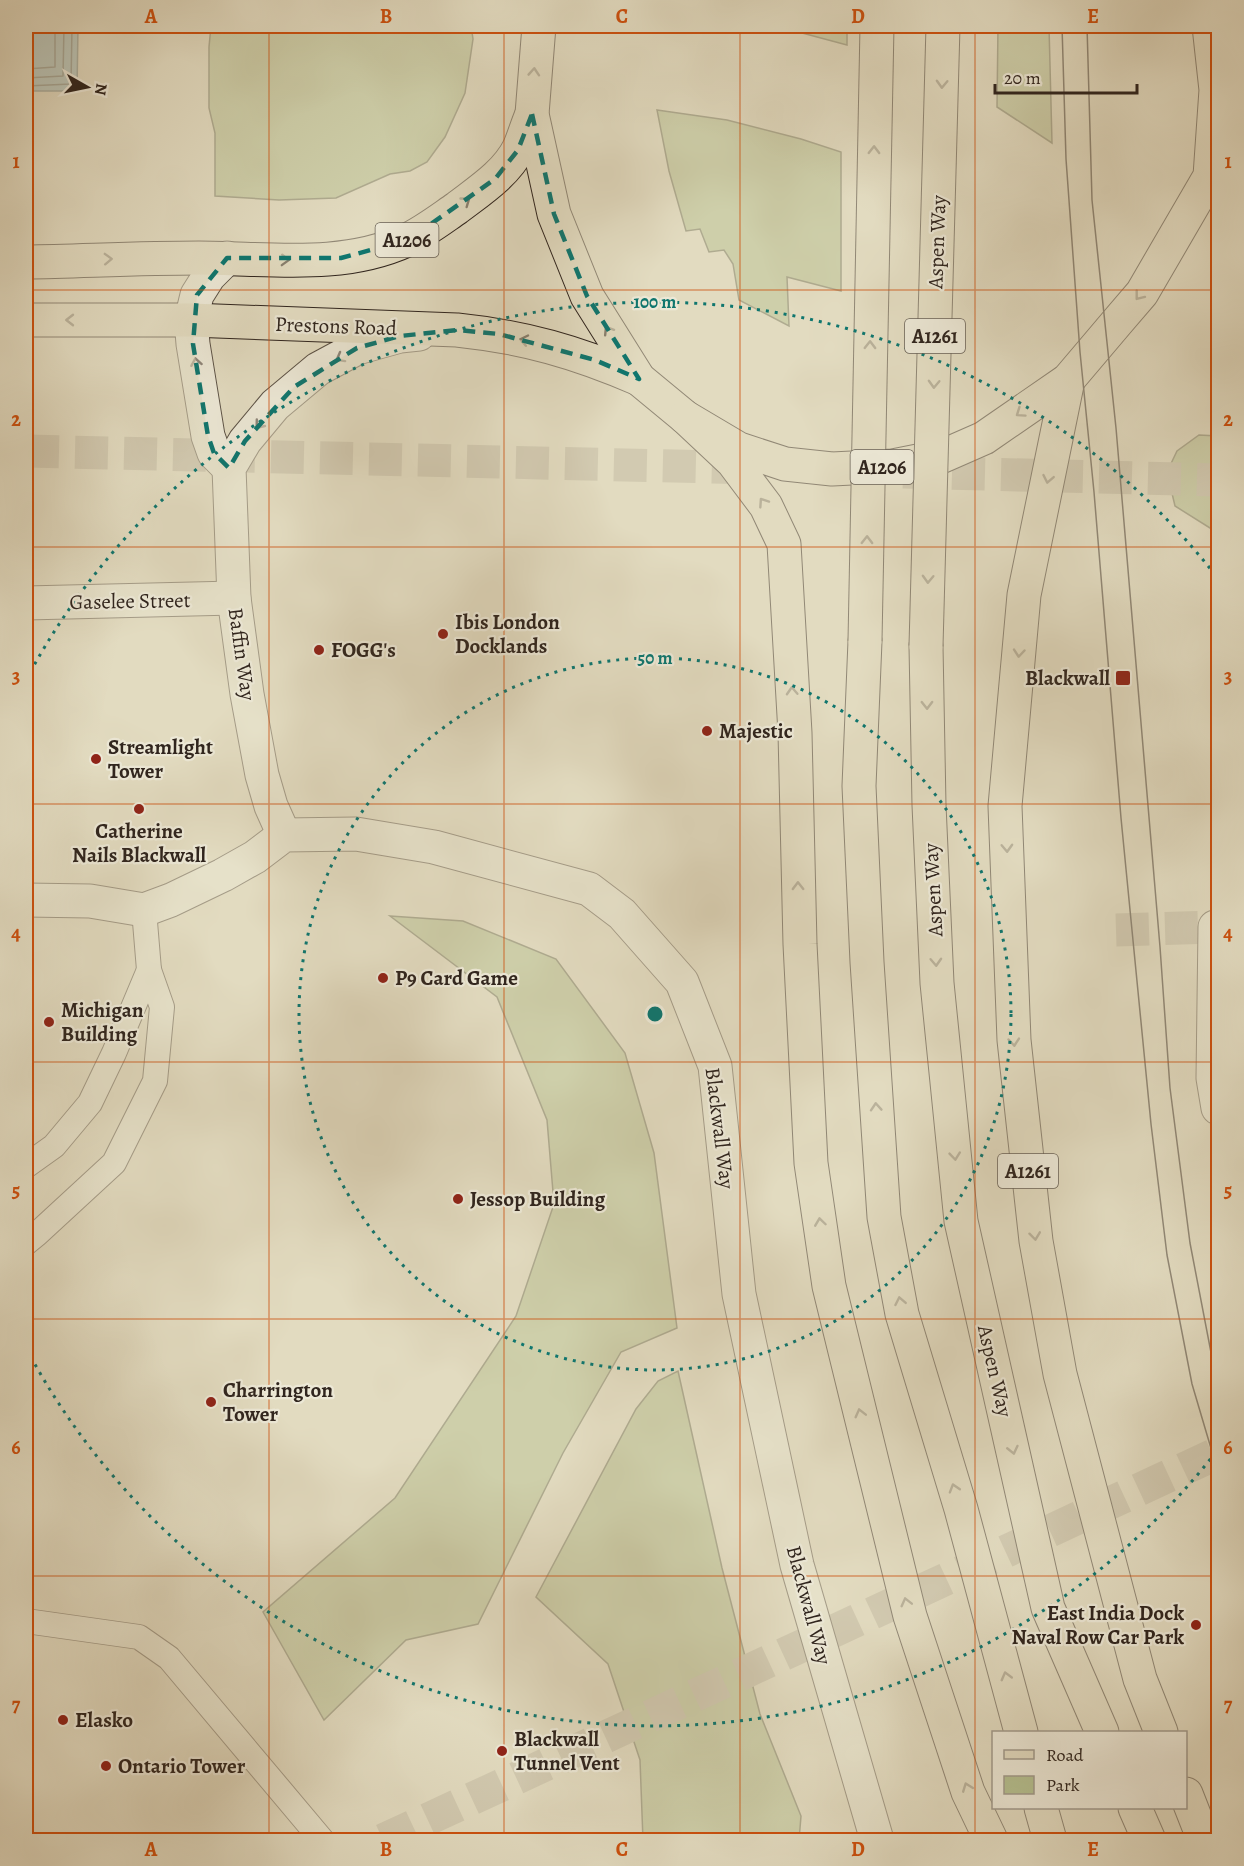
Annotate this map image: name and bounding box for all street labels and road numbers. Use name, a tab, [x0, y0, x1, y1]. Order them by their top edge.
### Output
street label: Aspen Way	[921, 194, 953, 290]
road number: A1206	[376, 223, 438, 257]
street label: Prestons Road	[274, 310, 398, 342]
road number: A1261	[905, 319, 965, 353]
road number: A1206	[850, 450, 914, 484]
street label: Gaselee Street	[69, 586, 191, 616]
street label: Baffin Way	[222, 606, 262, 703]
street label: Aspen Way	[917, 842, 949, 938]
street label: Blackwall Way	[699, 1066, 741, 1191]
road number: A1261	[998, 1154, 1058, 1188]
street label: Aspen Way	[971, 1321, 1019, 1420]
street label: Blackwall Way	[780, 1542, 838, 1668]

